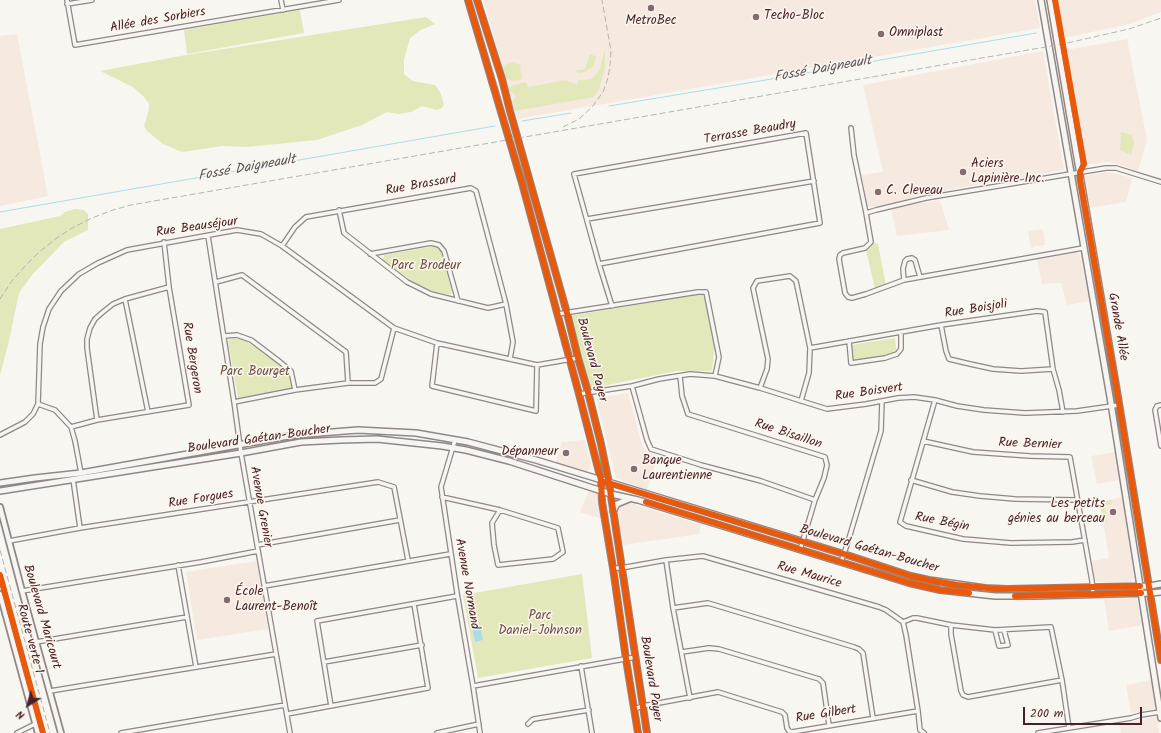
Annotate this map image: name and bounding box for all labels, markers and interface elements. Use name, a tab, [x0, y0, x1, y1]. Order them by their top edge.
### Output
marker: MetroBec	[646, 3, 656, 13]
street label: Allée des Sorbiers	[109, 5, 207, 37]
place label: Techo-Bloc	[764, 9, 825, 25]
marker: Techo-Bloc	[751, 12, 761, 22]
place label: MetroBec	[625, 14, 677, 30]
place label: Omniplast	[889, 26, 943, 42]
marker: Omniplast	[876, 29, 886, 39]
water label: Fossé Daigneault	[773, 53, 873, 87]
street label: Terrasse Beaudry	[703, 117, 797, 149]
water label: Fossé Daigneault	[197, 152, 297, 186]
place label: Aciers Lapinière Inc.	[971, 157, 1044, 188]
marker: Aciers Lapinière Inc.	[958, 167, 968, 177]
street label: Rue Brassard	[384, 172, 458, 200]
place label: C. Cleveau	[886, 184, 943, 200]
marker: C. Cleveau	[873, 187, 883, 197]
street label: Rue Beauséjour	[155, 215, 239, 241]
park label: Parc Brodeur	[391, 259, 461, 275]
street label: Grande Allée	[1103, 292, 1131, 362]
street label: Rue Boisjoli	[944, 297, 1008, 323]
street label: Boulevard Payer	[572, 316, 610, 404]
street label: Rue Bergeron	[178, 321, 204, 395]
park label: Parc Bourget	[220, 365, 290, 381]
street label: Rue Boisvert	[834, 381, 904, 405]
street label: Rue Bisaillon	[752, 417, 824, 453]
street label: Boulevard Gaétan-Boucher	[187, 422, 331, 458]
street label: Rue Bernier	[998, 436, 1062, 454]
place label: Dépanneur	[501, 445, 558, 461]
marker: Dépanneur	[561, 448, 571, 458]
place label: Banque Laurentienne	[642, 454, 712, 485]
marker: Banque Laurentienne	[629, 464, 639, 474]
street label: Avenue Grenier	[245, 465, 275, 549]
street label: Rue Forgues	[167, 487, 235, 513]
place label: Les petits génies au berceau	[1008, 497, 1105, 528]
marker: Les petits génies au berceau	[1108, 507, 1118, 517]
street label: Rue Bégin	[913, 510, 971, 536]
street label: Boulevard Gaétan-Boucher	[798, 523, 940, 577]
street label: Avenue Normand	[450, 537, 482, 631]
street label: Rue Maurice	[775, 559, 843, 593]
street label: Boulevard Maricourt	[19, 563, 63, 671]
place label: École Laurent-Benoît	[235, 585, 318, 616]
marker: École Laurent-Benoît	[222, 595, 232, 605]
street label: Route verte 1	[12, 602, 46, 676]
park label: Parc Daniel-Johnson	[498, 609, 582, 640]
street label: Boulevard Payer	[636, 635, 664, 723]
north arrow	[8, 685, 48, 725]
scale bar	[1025, 699, 1144, 725]
street label: Rue Gilbert	[795, 703, 857, 727]
text: 200 m	[1030, 704, 1063, 723]
text: N	[13, 705, 29, 724]

